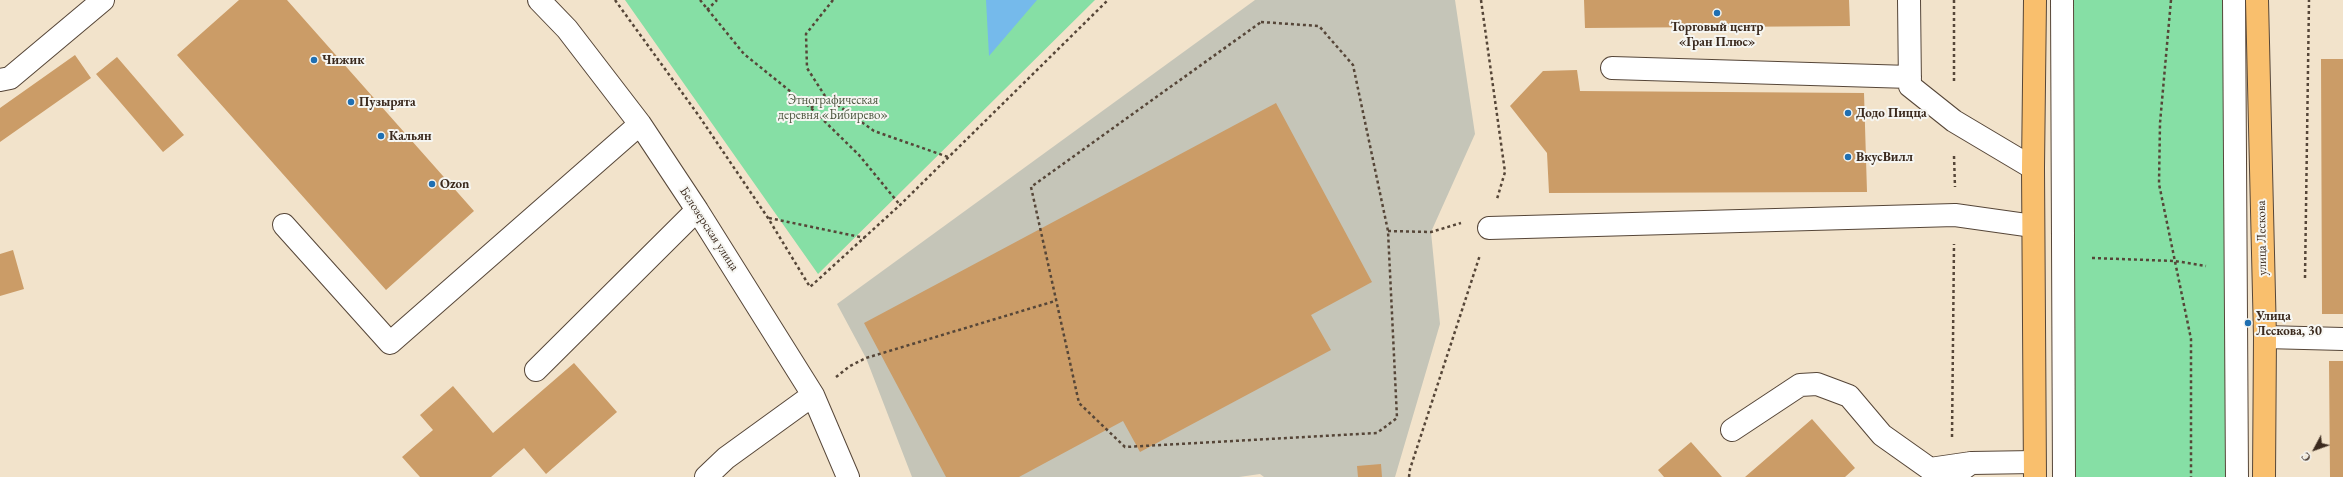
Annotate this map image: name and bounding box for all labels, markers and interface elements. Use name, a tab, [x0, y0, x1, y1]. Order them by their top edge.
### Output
marker: Торговый центр «Гран Плюс»	[1712, 8, 1722, 18]
place label: Торговый центр «Гран Плюс»	[1670, 19, 1764, 50]
place label: Чижик	[322, 52, 364, 68]
marker: Чижик	[309, 55, 319, 65]
park label: Этнографическая деревня «Бибирево»	[778, 92, 888, 123]
place label: Пузырята	[359, 94, 416, 110]
marker: Пузырята	[346, 97, 356, 107]
place label: Додо Пицца	[1856, 105, 1927, 121]
marker: Додо Пицца	[1843, 108, 1853, 118]
place label: Кальян	[389, 128, 432, 144]
marker: Кальян	[376, 131, 386, 141]
place label: ВкусВилл	[1856, 149, 1913, 165]
marker: ВкусВилл	[1843, 152, 1853, 162]
place label: Ozon	[440, 176, 469, 192]
marker: Ozon	[427, 179, 437, 189]
street label: Белозерская улица	[676, 184, 742, 274]
street label: улица Лескова	[2254, 200, 2270, 276]
place label: Улица Лескова, 30	[2256, 308, 2322, 339]
marker: Улица Лескова, 30	[2243, 318, 2253, 328]
north arrow	[2295, 429, 2335, 469]
text: С	[2298, 449, 2314, 464]

